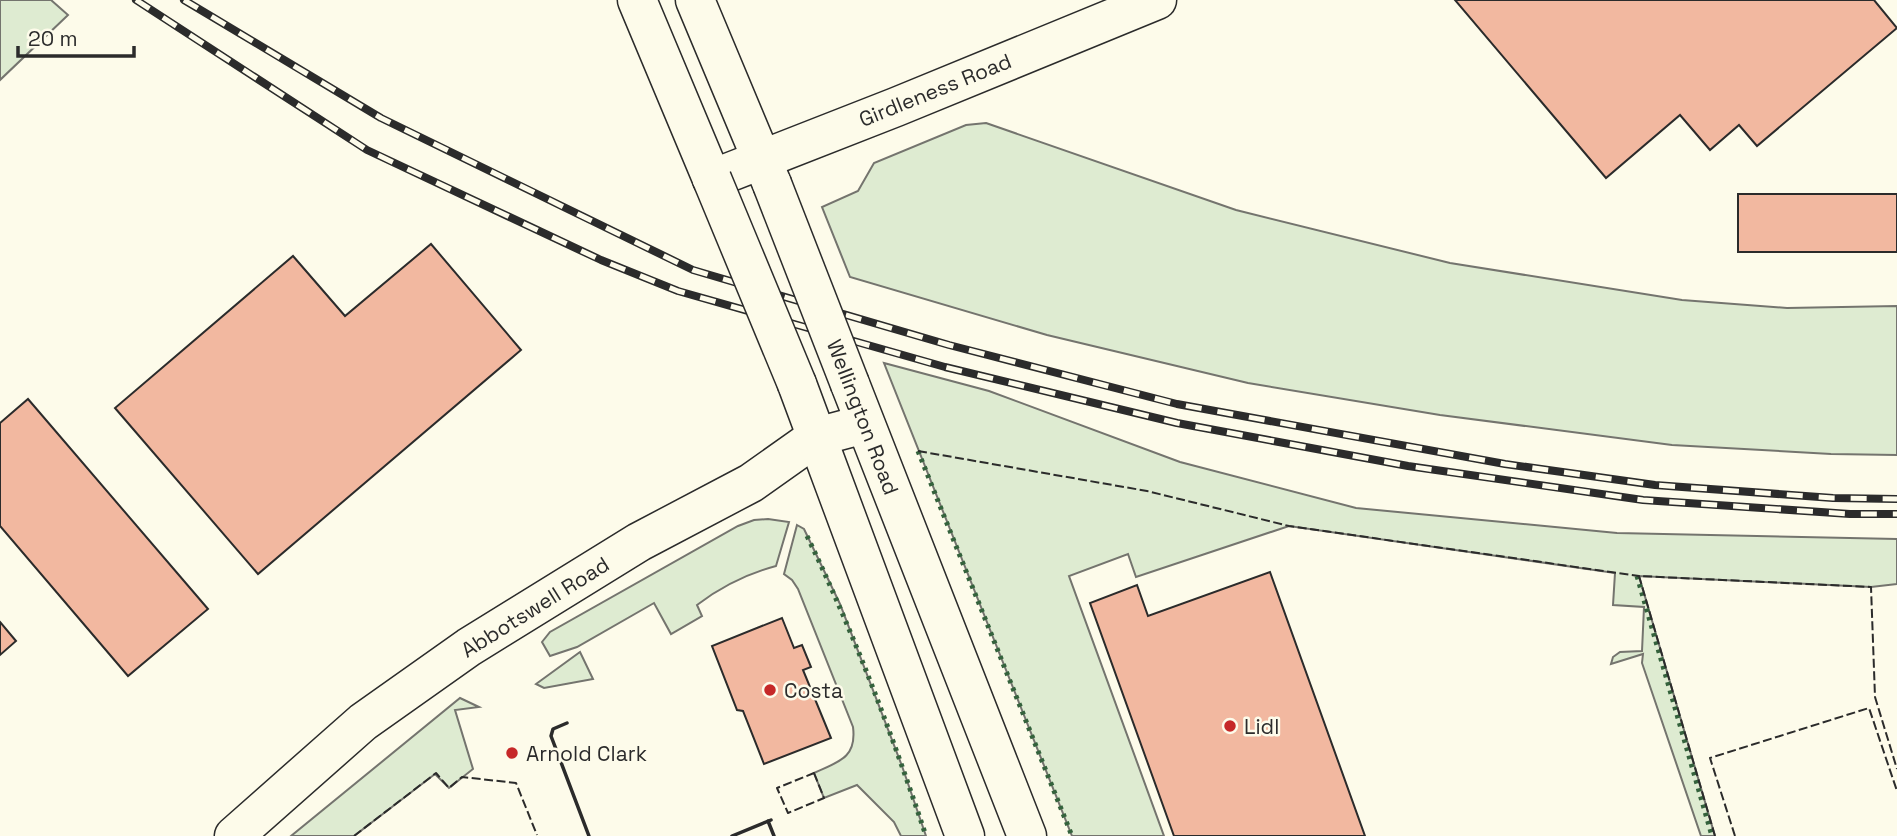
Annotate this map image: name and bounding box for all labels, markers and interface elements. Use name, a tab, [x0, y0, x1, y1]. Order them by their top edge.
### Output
scale bar	[18, 14, 133, 58]
text: 20 m	[28, 25, 78, 52]
street label: Girdleness Road	[855, 47, 1015, 133]
street label: Wellington Road	[821, 335, 905, 499]
street label: Abbotswell Road	[456, 551, 614, 663]
place label: Costa	[784, 677, 843, 704]
marker: Costa	[762, 682, 778, 698]
place label: Lidl	[1244, 713, 1279, 740]
marker: Lidl	[1222, 718, 1238, 734]
place label: Arnold Clark	[526, 740, 647, 767]
marker: Arnold Clark	[504, 745, 520, 761]

